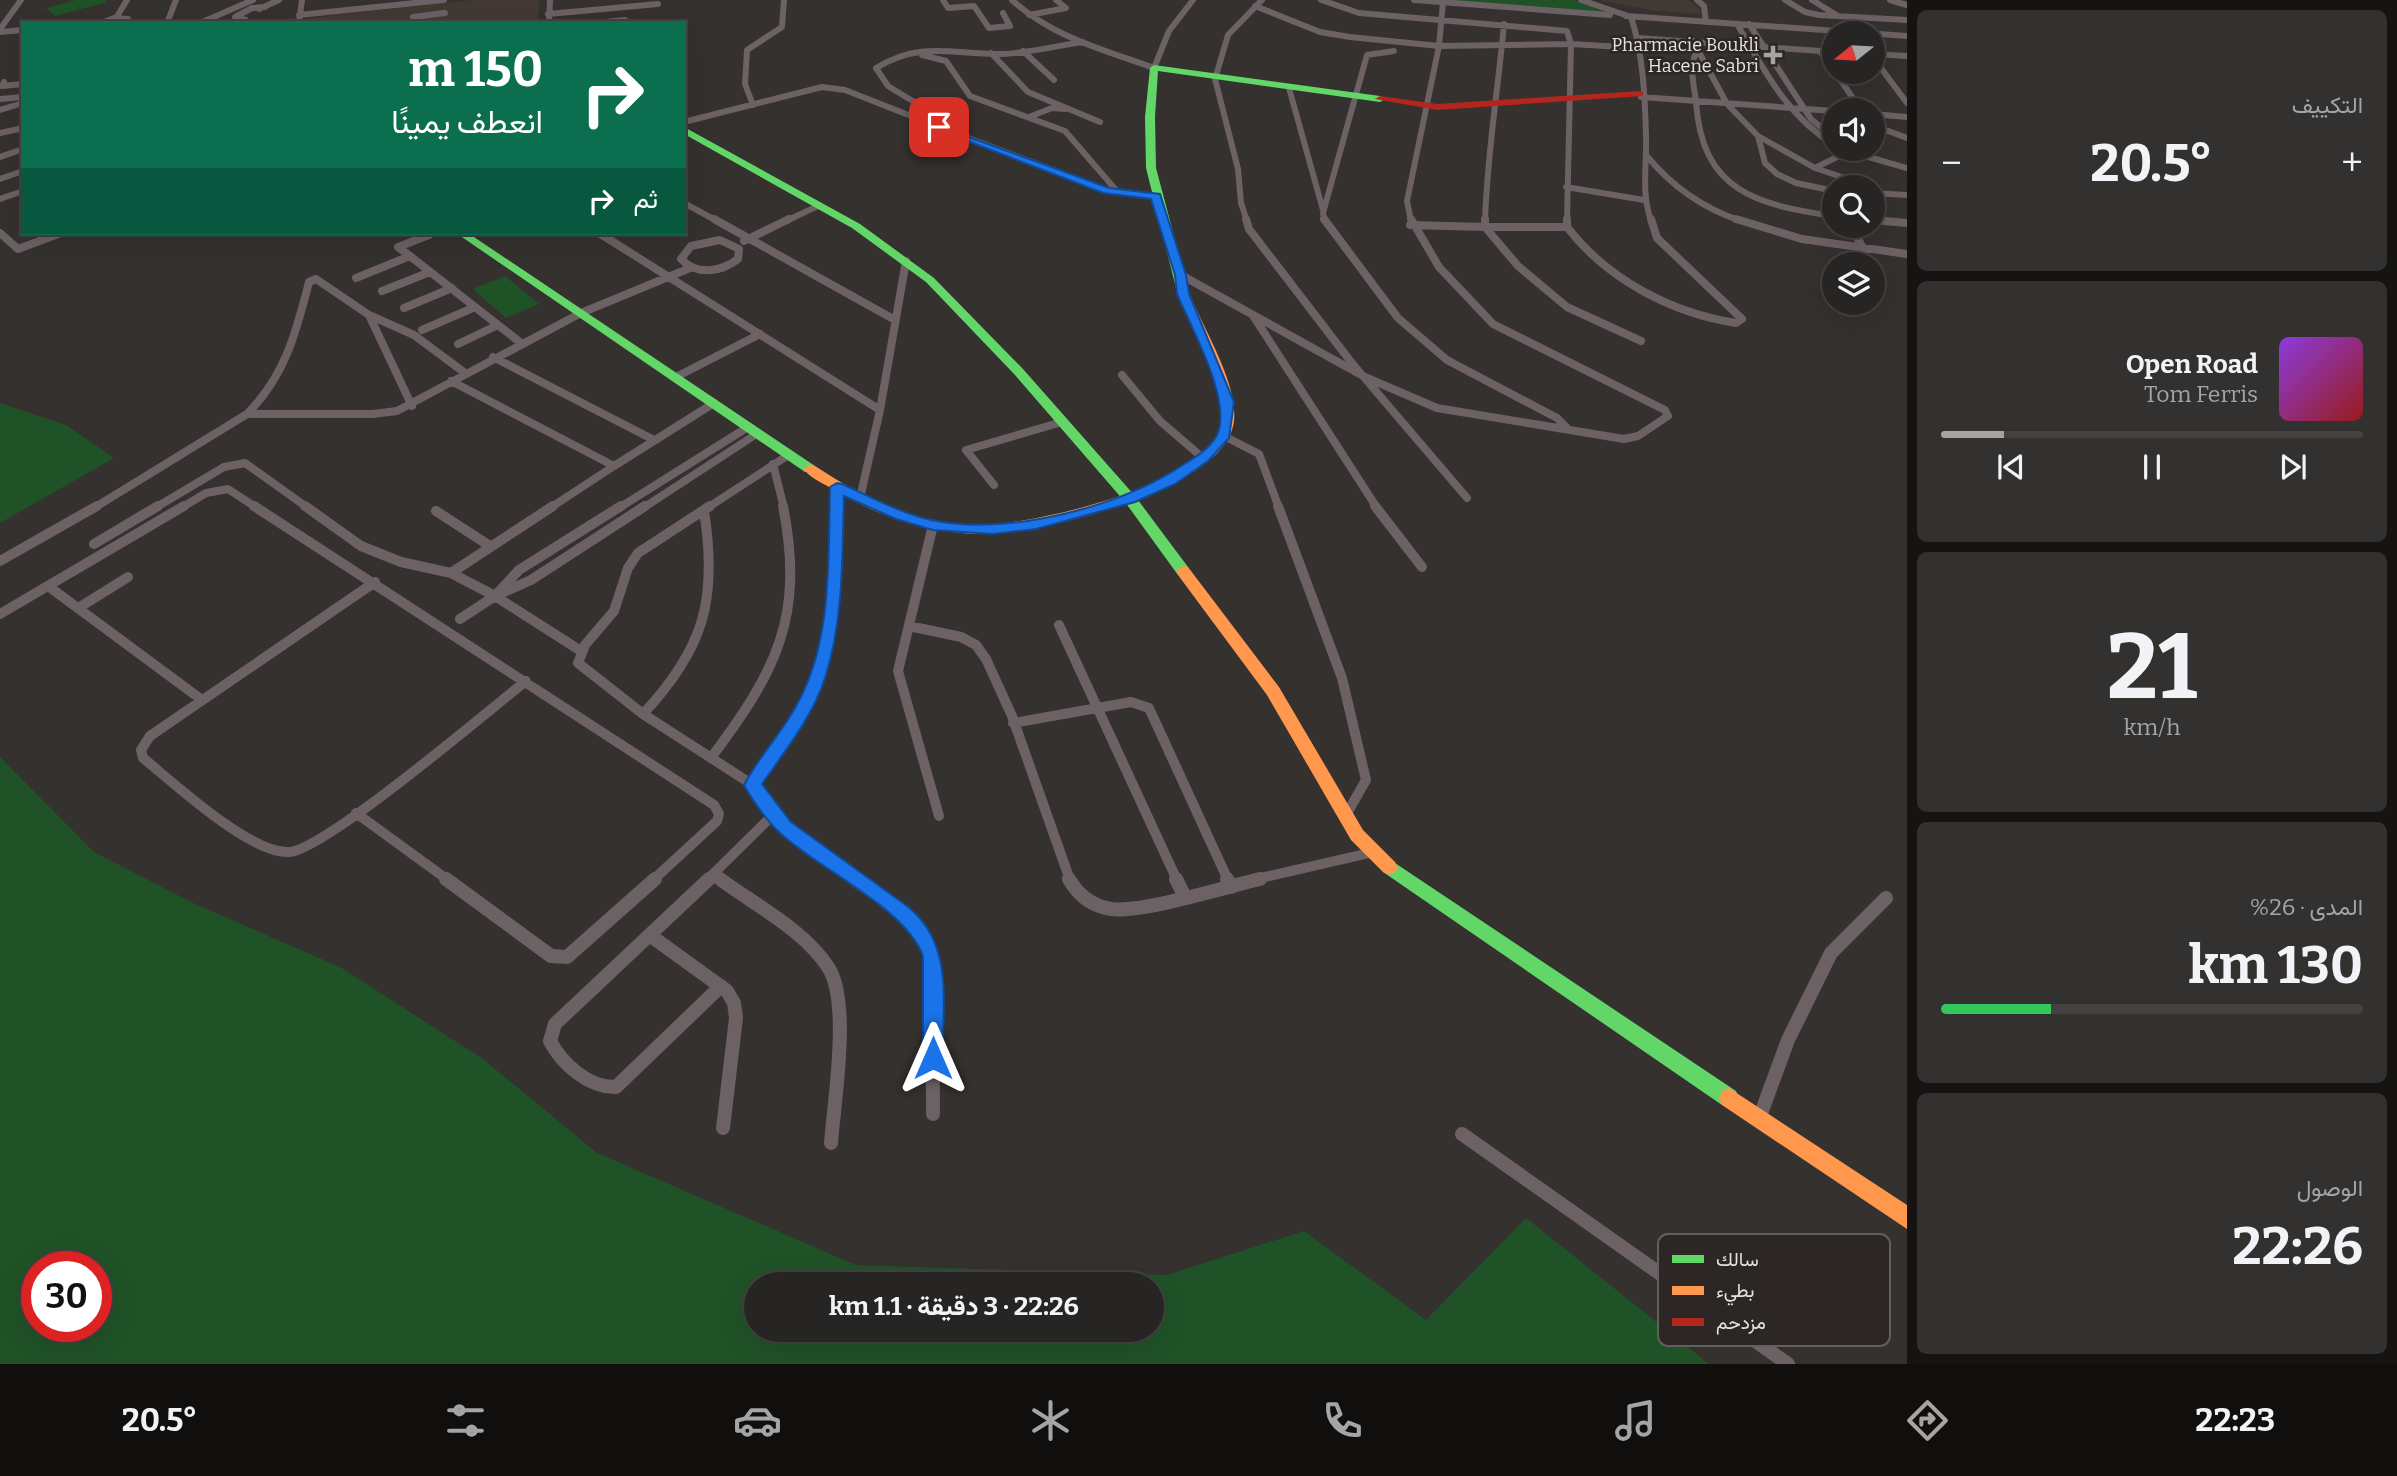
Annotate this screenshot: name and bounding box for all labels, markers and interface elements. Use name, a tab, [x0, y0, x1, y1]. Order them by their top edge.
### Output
north arrow	[1822, 21, 1885, 84]
map controls	[1822, 21, 1885, 315]
place label: Pharmacie Boukli Hacene Sabri	[1612, 34, 1759, 77]
text: 150 m	[408, 40, 543, 99]
marker: Pharmacie Boukli Hacene Sabri	[1765, 47, 1781, 63]
icon: right	[567, 49, 658, 140]
text: التكييف	[2292, 91, 2363, 119]
pin	[909, 97, 969, 157]
button: sound	[1822, 98, 1885, 161]
text: انعطف يمينًا	[391, 103, 543, 141]
icon: arrive	[920, 108, 958, 146]
text: 20.5°	[2090, 132, 2213, 195]
text: −	[1941, 140, 1962, 186]
text: +	[2341, 140, 2363, 186]
button: search	[1822, 175, 1885, 238]
icon: right	[582, 182, 620, 220]
text: ثم	[634, 184, 658, 215]
button: layers	[1822, 252, 1885, 315]
text: Open Road	[2126, 349, 2258, 380]
text: Tom Ferris	[2144, 380, 2258, 408]
icon: previous	[1992, 448, 2030, 486]
icon: pause	[2133, 448, 2171, 486]
icon: next	[2274, 448, 2312, 486]
text: 21	[2107, 613, 2197, 722]
text: km/h	[2124, 713, 2180, 741]
text: المدى · 26%	[2250, 893, 2363, 921]
text: 130 km	[2188, 934, 2363, 997]
position arrow	[896, 1021, 970, 1095]
text: الوصول	[2297, 1174, 2363, 1202]
text: 22:26	[2232, 1215, 2363, 1278]
legend	[1658, 1234, 1890, 1346]
text: سالك	[1716, 1248, 1759, 1271]
speed limit sign: 30	[21, 1251, 112, 1342]
text: بطيء	[1716, 1279, 1754, 1306]
text: 22:26 · 3 دقيقة · 1.1 km	[829, 1291, 1079, 1322]
text: مزدحم	[1716, 1311, 1766, 1335]
icon: filters	[441, 1396, 490, 1445]
icon: car	[733, 1396, 782, 1445]
icon: climate	[1026, 1396, 1075, 1445]
icon: phone	[1318, 1396, 1367, 1445]
icon: music	[1611, 1396, 1660, 1445]
icon: directions	[1903, 1396, 1952, 1445]
text: 20.5°	[122, 1401, 197, 1439]
text: 22:23	[2195, 1401, 2275, 1439]

